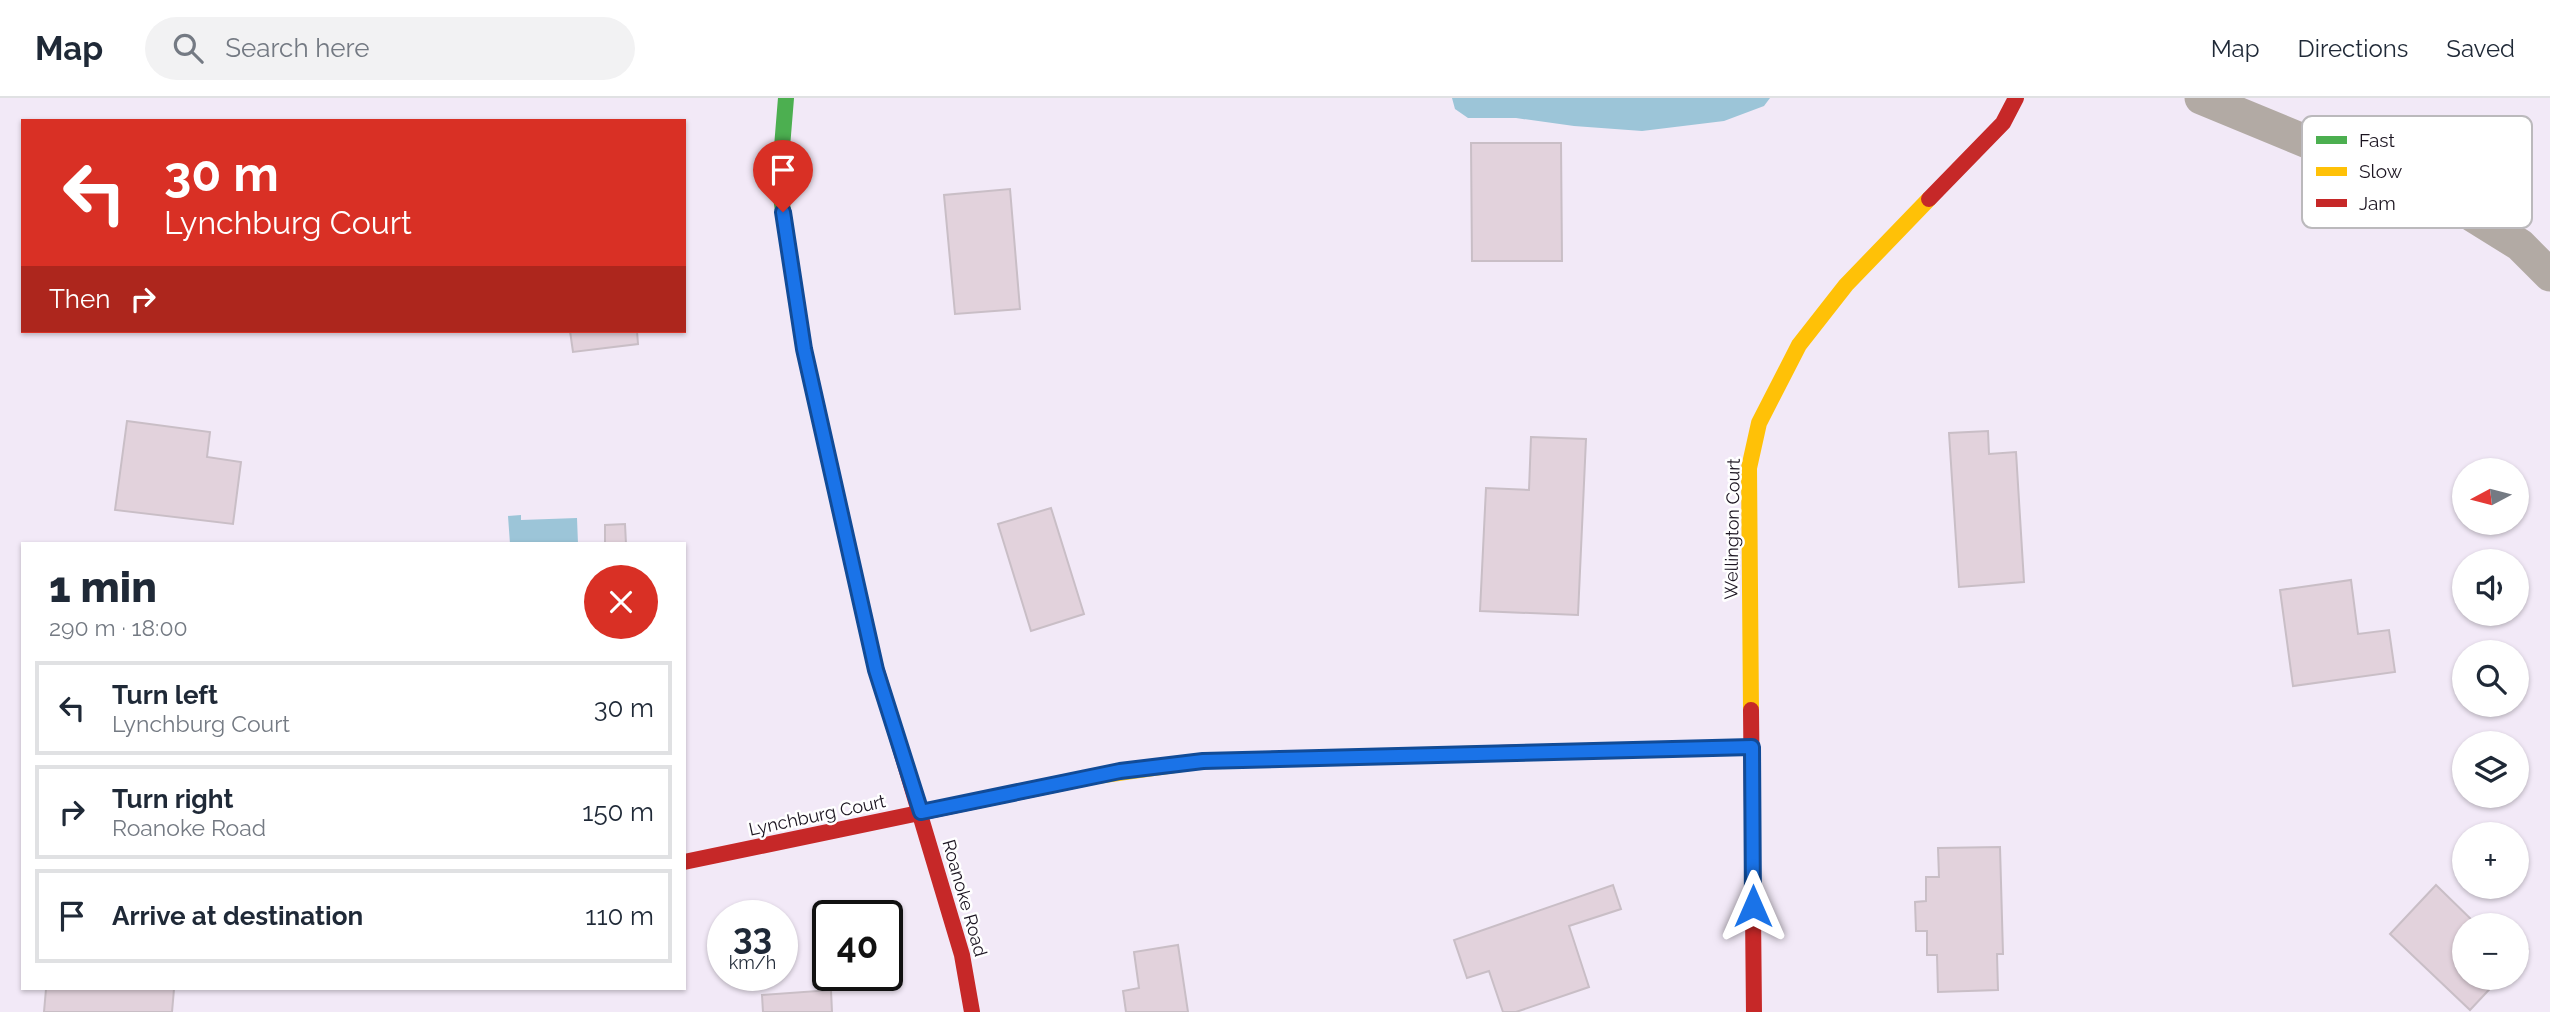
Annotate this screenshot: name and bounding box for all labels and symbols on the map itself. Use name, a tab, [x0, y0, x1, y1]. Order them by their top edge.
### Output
legend	[2302, 116, 2532, 228]
text: Fast	[2359, 129, 2395, 151]
pin	[753, 140, 813, 212]
text: Slow	[2359, 160, 2403, 182]
text: Jam	[2359, 192, 2396, 214]
street label: Wellington Court	[1720, 458, 1744, 600]
north arrow	[2452, 458, 2529, 536]
street label: Lynchburg Court	[747, 790, 887, 840]
street label: Roanoke Road	[938, 837, 992, 959]
position arrow	[1716, 869, 1790, 943]
speed limit sign: 40	[812, 900, 903, 991]

